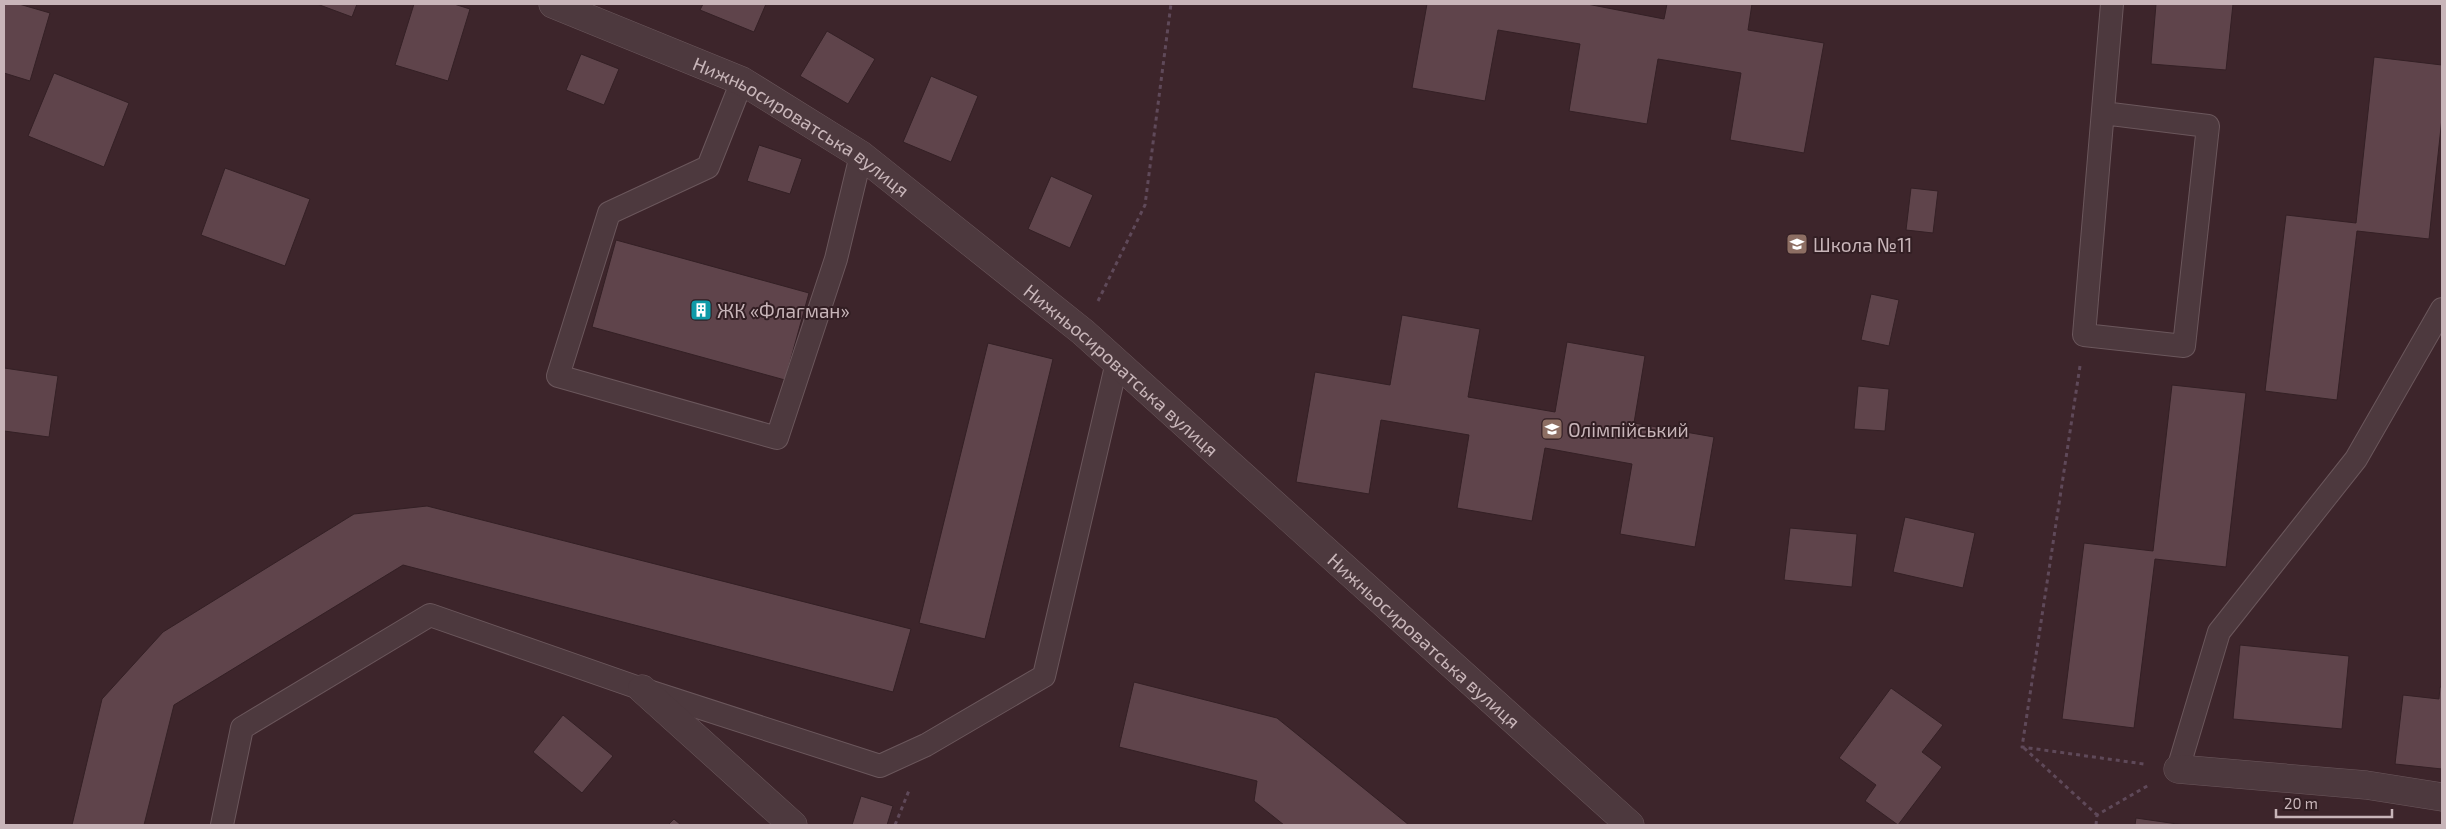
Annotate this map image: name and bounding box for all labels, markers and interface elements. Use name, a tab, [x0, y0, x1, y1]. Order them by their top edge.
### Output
street label: Нижньосироватська вулиця	[690, 51, 914, 201]
school or university icon: Школа №11	[1785, 232, 1809, 256]
place label: Школа №11	[1813, 233, 1912, 256]
street label: Нижньосироватська вулиця	[1020, 278, 1224, 461]
building icon: ЖК «Флагман»	[689, 298, 713, 322]
place label: ЖК «Флагман»	[717, 299, 850, 322]
school or university icon: Олімпійський	[1540, 417, 1564, 441]
place label: Олімпійський	[1568, 418, 1689, 441]
street label: Нижньосироватська вулиця	[1324, 547, 1525, 732]
scale bar	[2276, 786, 2392, 818]
text: 20 m	[2284, 794, 2318, 812]

